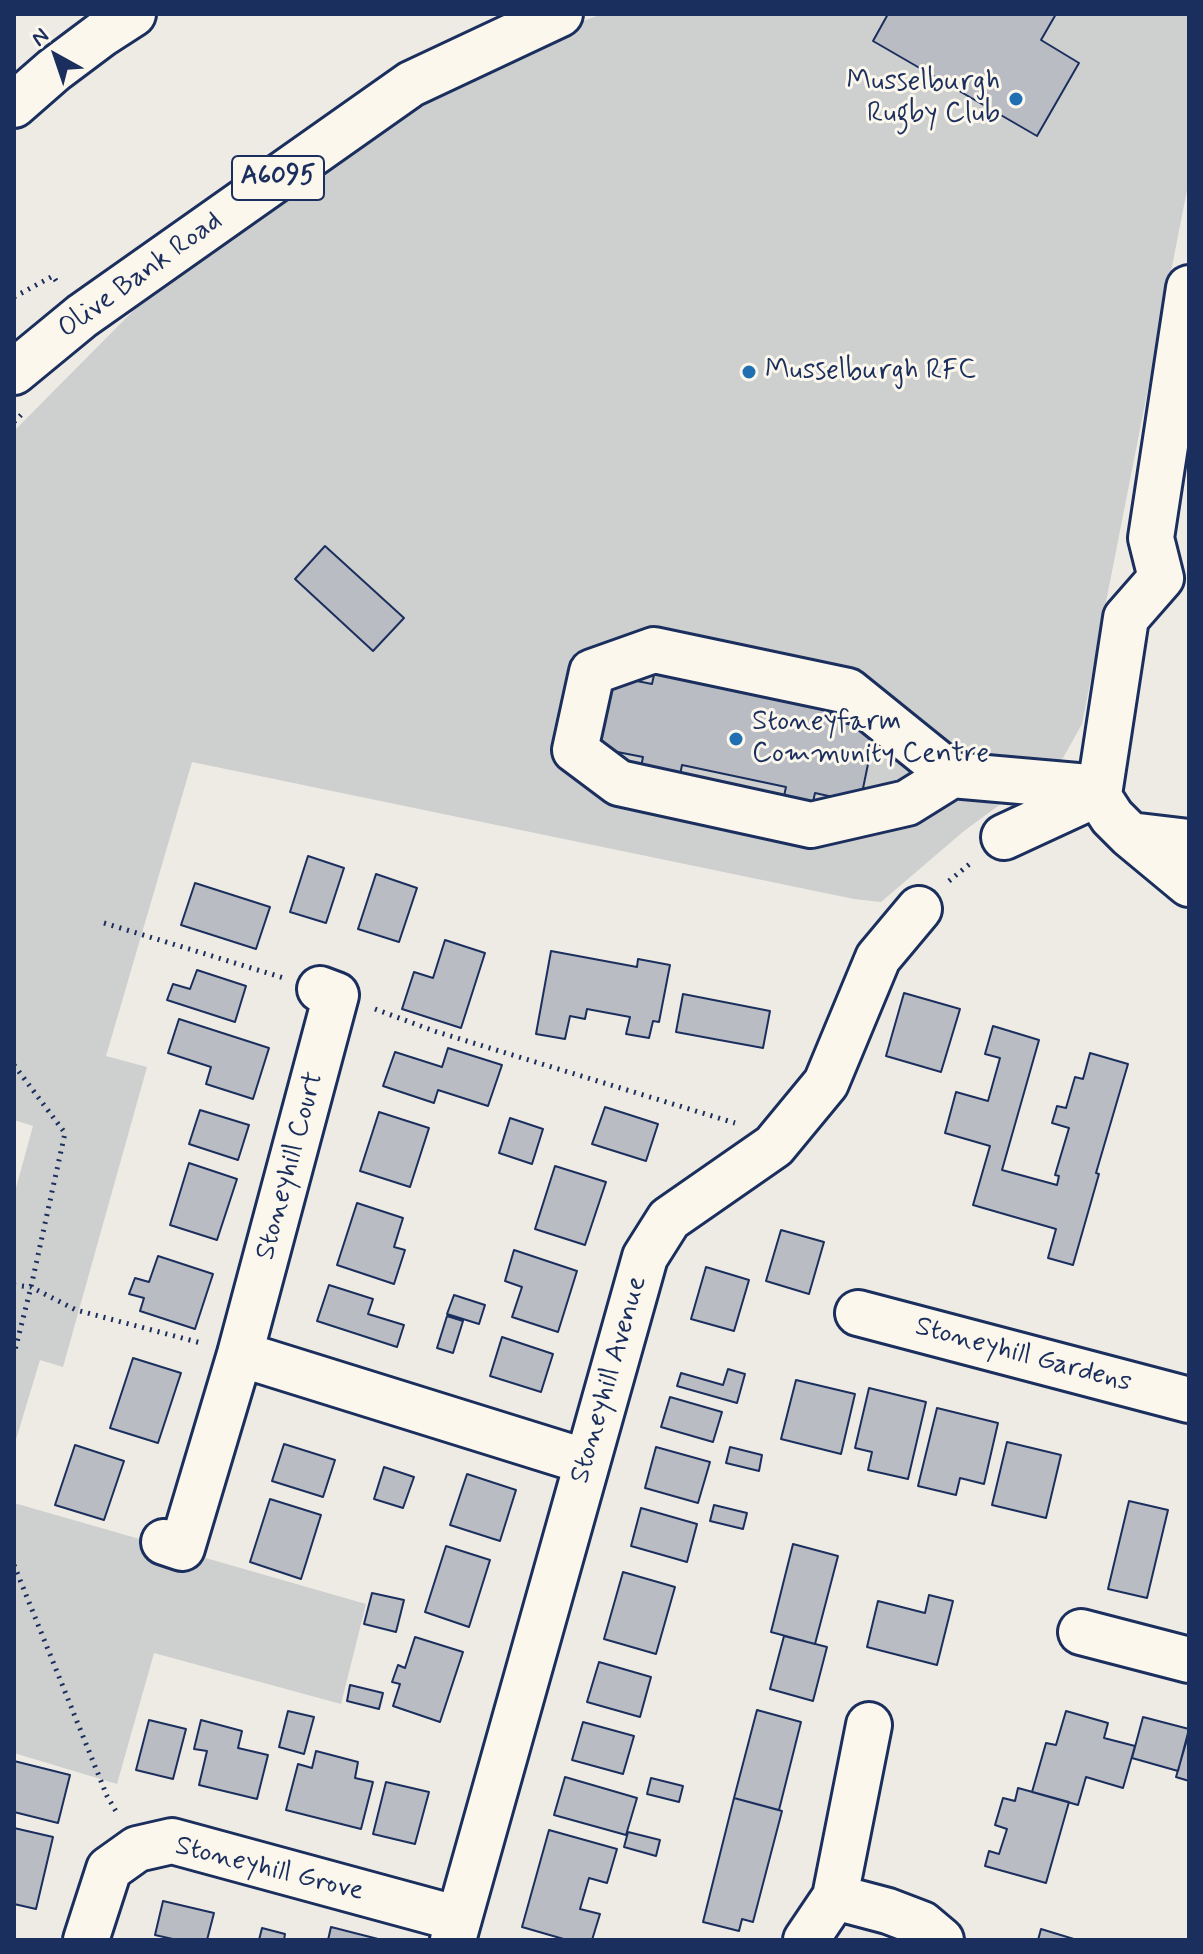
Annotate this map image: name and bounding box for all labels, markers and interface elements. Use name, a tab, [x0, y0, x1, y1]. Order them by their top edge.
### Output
north arrow	[16, 16, 96, 96]
text: N	[26, 22, 55, 53]
place label: Musselburgh Rugby Club	[847, 66, 1000, 132]
marker: Musselburgh Rugby Club	[1007, 90, 1025, 108]
road number: A6095	[232, 156, 324, 200]
street label: Olive Bank Road	[52, 205, 230, 347]
place label: Musselburgh RFC	[765, 355, 976, 389]
marker: Musselburgh RFC	[740, 363, 758, 381]
place label: Stoneyfarm Community Centre	[752, 706, 989, 772]
marker: Stoneyfarm Community Centre	[727, 730, 745, 748]
street label: Stoneyhill Court	[250, 1068, 332, 1264]
street label: Stoneyhill Avenue	[564, 1273, 656, 1487]
street label: Stoneyhill Gardens	[911, 1311, 1135, 1401]
street label: Stoneyhill Grove	[171, 1830, 367, 1910]

